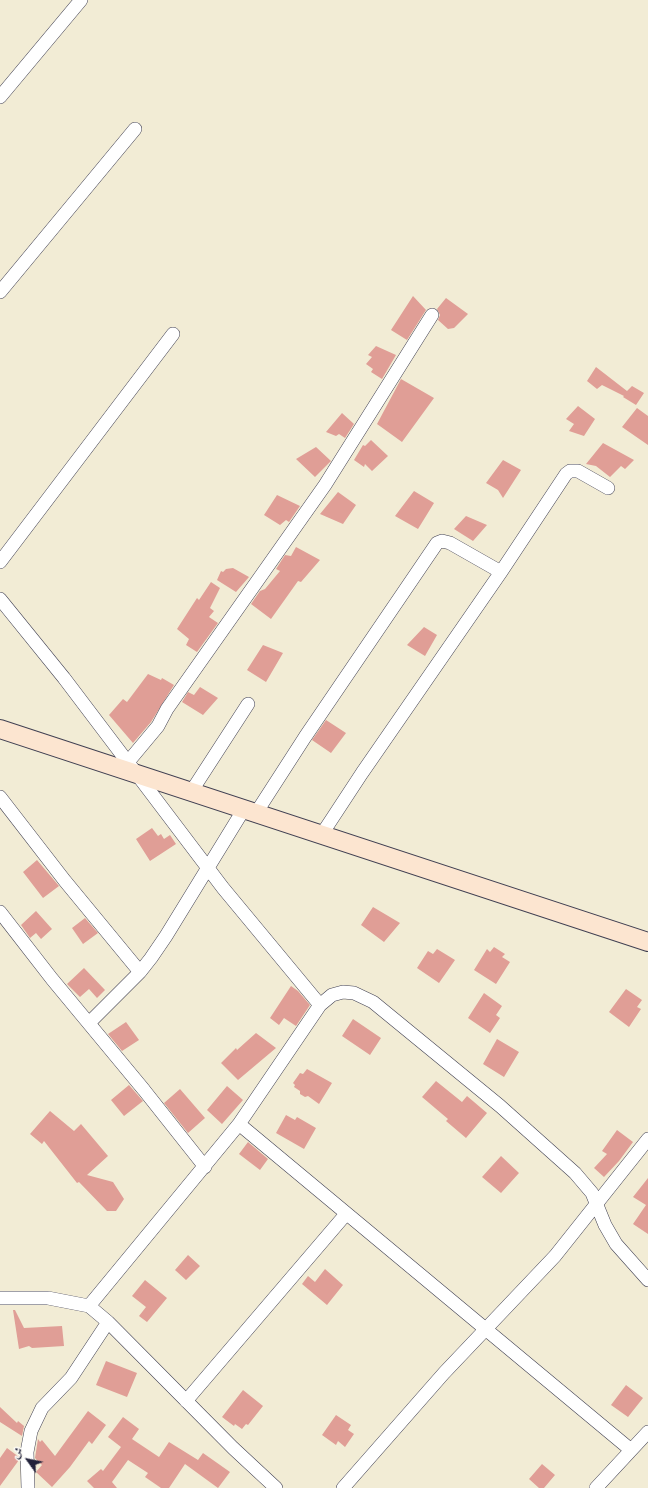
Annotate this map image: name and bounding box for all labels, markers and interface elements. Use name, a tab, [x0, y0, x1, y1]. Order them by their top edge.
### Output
north arrow	[8, 1440, 48, 1480]
text: ش	[9, 1445, 27, 1462]

